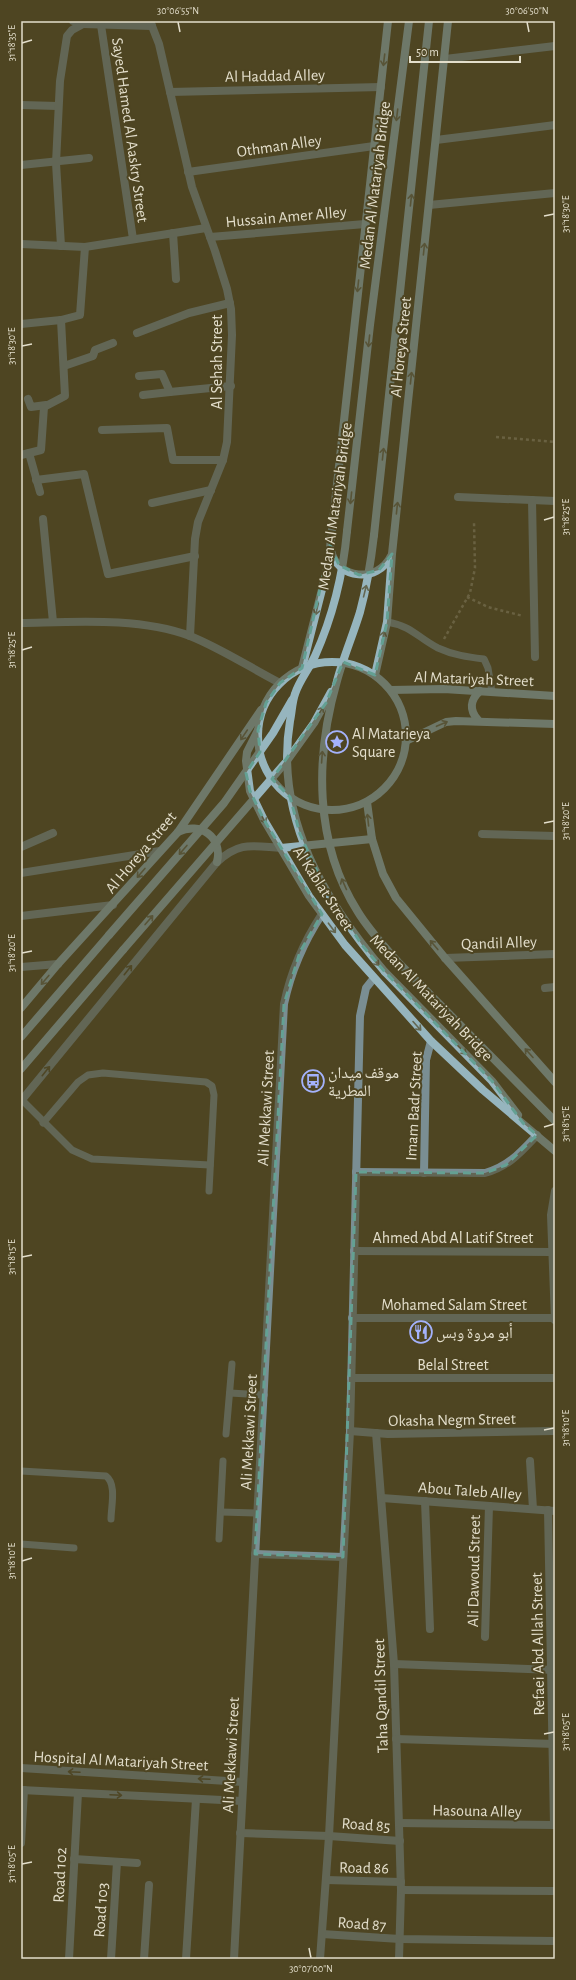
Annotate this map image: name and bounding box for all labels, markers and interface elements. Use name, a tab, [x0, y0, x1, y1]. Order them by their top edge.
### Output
text: 30°06'55"N	[157, 6, 199, 16]
text: 30°06'50"N	[505, 6, 549, 16]
text: 31°18'35"E	[7, 25, 17, 61]
street label: Sayed Hamed Al Aaskry Street	[108, 37, 151, 224]
scale bar	[410, 38, 520, 64]
text: 50 m	[416, 46, 439, 58]
one-way arrow	[380, 53, 388, 66]
street label: Al Haddad Alley	[225, 67, 325, 86]
street label: Medan Al Matariyah Bridge	[357, 100, 394, 270]
one-way arrow	[393, 108, 401, 121]
street label: Othman Alley	[236, 132, 323, 161]
one-way arrow	[407, 194, 414, 207]
text: 31°18'30"E	[561, 195, 571, 233]
street label: Hussain Amer Alley	[225, 204, 347, 231]
one-way arrow	[421, 243, 428, 256]
one-way arrow	[354, 279, 362, 292]
street label: Al Horeya Street	[388, 296, 415, 398]
street label: Al Sehah Street	[209, 315, 225, 409]
text: 31°18'30"E	[7, 327, 17, 365]
one-way arrow	[365, 334, 372, 347]
one-way arrow	[407, 372, 414, 385]
street label: Medan Al Matariyah Bridge	[315, 421, 356, 591]
one-way arrow	[380, 448, 387, 461]
one-way arrow	[347, 492, 355, 505]
text: 31°18'25"E	[561, 498, 571, 535]
one-way arrow	[393, 502, 401, 515]
one-way arrow	[362, 584, 369, 597]
one-way arrow	[313, 603, 321, 616]
text: 31°18'25"E	[7, 631, 17, 668]
one-way arrow	[380, 631, 388, 644]
street label: Al Matariyah Street	[414, 669, 534, 690]
one-way arrow	[317, 706, 325, 718]
one-way arrow	[435, 720, 447, 728]
place label: Al Matarieya Square	[352, 726, 430, 760]
one-way arrow	[240, 729, 248, 740]
place icon: Al Matarieya Square	[324, 729, 350, 755]
one-way arrow	[319, 751, 326, 764]
text: 31°18'20"E	[561, 802, 571, 840]
street label: Al Horeya Street	[102, 809, 180, 897]
one-way arrow	[260, 812, 268, 824]
one-way arrow	[365, 814, 372, 827]
street label: Al Kablat Street	[290, 844, 356, 933]
one-way arrow	[179, 845, 188, 855]
one-way arrow	[137, 868, 146, 878]
one-way arrow	[340, 878, 347, 890]
one-way arrow	[144, 915, 154, 925]
one-way arrow	[328, 922, 336, 933]
street label: Medan Al Matariyah Bridge	[366, 931, 496, 1065]
text: 31°18'20"E	[7, 934, 17, 972]
street label: Qandil Alley	[461, 934, 537, 953]
one-way arrow	[429, 939, 438, 950]
one-way arrow	[371, 956, 380, 966]
one-way arrow	[124, 965, 132, 976]
one-way arrow	[40, 975, 49, 985]
one-way arrow	[413, 1021, 422, 1031]
one-way arrow	[457, 1045, 467, 1055]
one-way arrow	[525, 1048, 534, 1058]
street label: Ali Mekkawi Street	[255, 1050, 277, 1166]
street label: Imam Badr Street	[403, 1051, 425, 1161]
one-way arrow	[41, 1065, 50, 1076]
place label: موقف ميدان المطرية	[328, 1065, 399, 1100]
bus stop icon: موقف ميدان المطرية	[300, 1068, 326, 1094]
text: 31°18'15"E	[561, 1106, 571, 1142]
street label: Ahmed Abd Al Latif Street	[373, 1230, 533, 1246]
text: 31°18'15"E	[7, 1239, 17, 1275]
street label: Mohamed Salam Street	[381, 1297, 527, 1313]
restaurant icon: أبو مروة وبس	[408, 1319, 434, 1345]
place label: أبو مروة وبس	[436, 1323, 513, 1343]
street label: Belal Street	[417, 1357, 489, 1373]
street label: Ali Mekkawi Street	[238, 1374, 260, 1490]
text: 31°18'10"E	[561, 1409, 571, 1446]
street label: Okasha Negm Street	[388, 1411, 516, 1429]
street label: Abou Taleb Alley	[417, 1479, 522, 1504]
street label: Ali Dawoud Street	[465, 1515, 483, 1627]
text: 31°18'10"E	[7, 1542, 17, 1579]
street label: Refaei Abd Allah Street	[529, 1572, 547, 1716]
street label: Taha Qandil Street	[371, 1638, 392, 1754]
street label: Ali Mekkawi Street	[220, 1697, 242, 1813]
text: 31°18'05"E	[561, 1713, 571, 1751]
street label: Hospital Al Matariyah Street	[33, 1748, 209, 1775]
one-way arrow	[68, 1768, 81, 1775]
one-way arrow	[198, 1776, 211, 1783]
one-way arrow	[109, 1791, 122, 1798]
street label: Hasouna Alley	[432, 1802, 522, 1821]
street label: Road 85	[341, 1815, 391, 1835]
text: 31°18'05"E	[7, 1845, 17, 1883]
street label: Road 102	[51, 1847, 69, 1903]
street label: Road 86	[339, 1860, 389, 1876]
street label: Road 103	[91, 1882, 111, 1938]
street label: Road 87	[337, 1914, 387, 1934]
text: 30°07'00"N	[289, 1964, 333, 1974]

